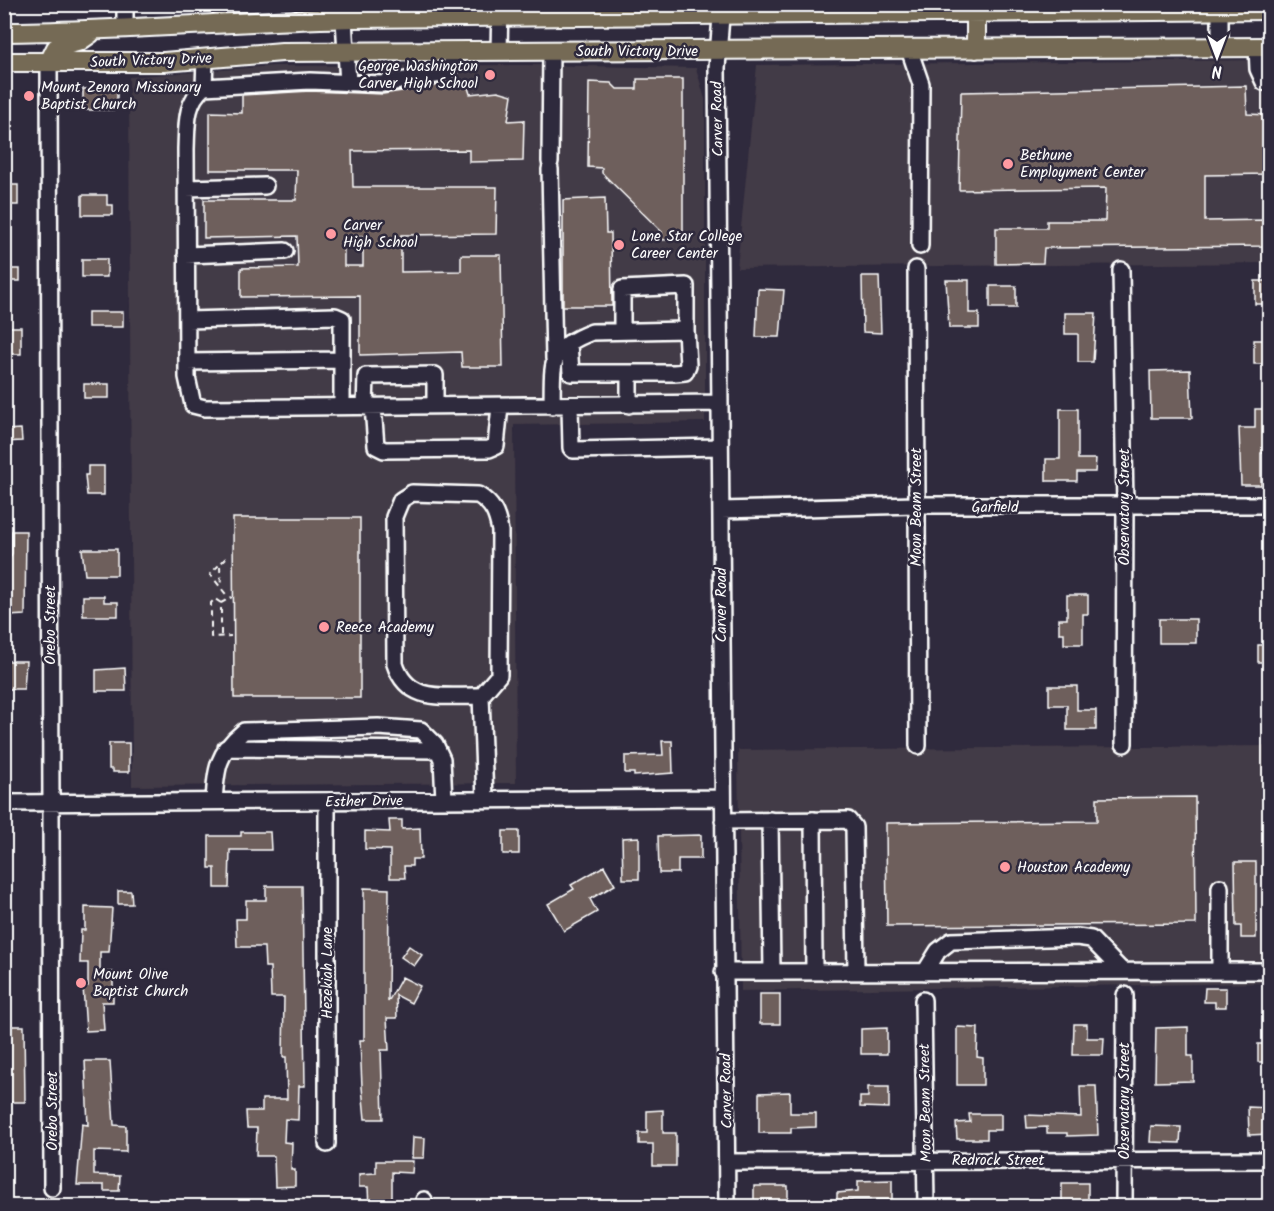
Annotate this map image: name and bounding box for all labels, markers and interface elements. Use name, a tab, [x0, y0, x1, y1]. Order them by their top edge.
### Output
north arrow	[1187, 27, 1247, 87]
street label: South Victory Drive	[576, 40, 698, 64]
street label: South Victory Drive	[90, 47, 213, 75]
place label: George Washington Carver High School	[358, 55, 478, 96]
text: N	[1212, 58, 1222, 83]
marker: George Washington Carver High School	[483, 68, 497, 82]
place label: Mount Zenora Missionary Baptist Church	[41, 76, 202, 117]
street label: Carver Road	[705, 81, 731, 157]
marker: Mount Zenora Missionary Baptist Church	[22, 89, 36, 103]
place label: Bethune Employment Center	[1020, 144, 1146, 185]
marker: Bethune Employment Center	[1001, 157, 1015, 171]
place label: Carver High School	[343, 214, 418, 255]
place label: Lone Star College Career Center	[631, 225, 743, 266]
marker: Carver High School	[324, 227, 338, 241]
marker: Lone Star College Career Center	[612, 238, 626, 252]
street label: Moon Beam Street	[905, 447, 929, 566]
street label: Observatory Street	[1113, 448, 1137, 566]
street label: Garfield	[972, 496, 1019, 520]
street label: Carver Road	[710, 567, 734, 643]
street label: Orebo Street	[39, 585, 63, 665]
place label: Reece Academy	[336, 616, 435, 640]
marker: Reece Academy	[317, 620, 331, 634]
street label: Esther Drive	[325, 789, 403, 815]
place label: Houston Academy	[1017, 856, 1131, 880]
marker: Houston Academy	[998, 860, 1012, 874]
street label: Hezekiah Lane	[316, 927, 340, 1019]
place label: Mount Olive Baptist Church	[93, 963, 188, 1004]
marker: Mount Olive Baptist Church	[74, 976, 88, 990]
street label: Observatory Street	[1113, 1042, 1137, 1160]
street label: Moon Beam Street	[913, 1043, 939, 1163]
street label: Carver Road	[714, 1053, 740, 1129]
street label: Orebo Street	[41, 1071, 65, 1151]
street label: Redrock Street	[952, 1149, 1044, 1173]

